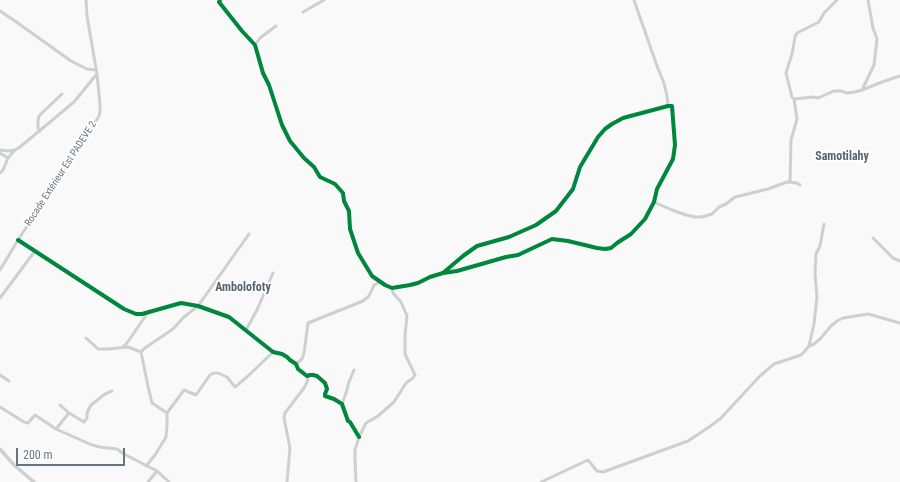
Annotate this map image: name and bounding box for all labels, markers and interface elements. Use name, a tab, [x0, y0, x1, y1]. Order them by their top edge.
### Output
street label: Rocade Extérieur Est PADEVE 2	[23, 119, 99, 229]
district label: Samotilahy	[815, 150, 869, 164]
district label: Ambolofoty	[215, 281, 271, 295]
scale bar	[18, 440, 127, 466]
text: 200 m	[23, 448, 53, 462]

